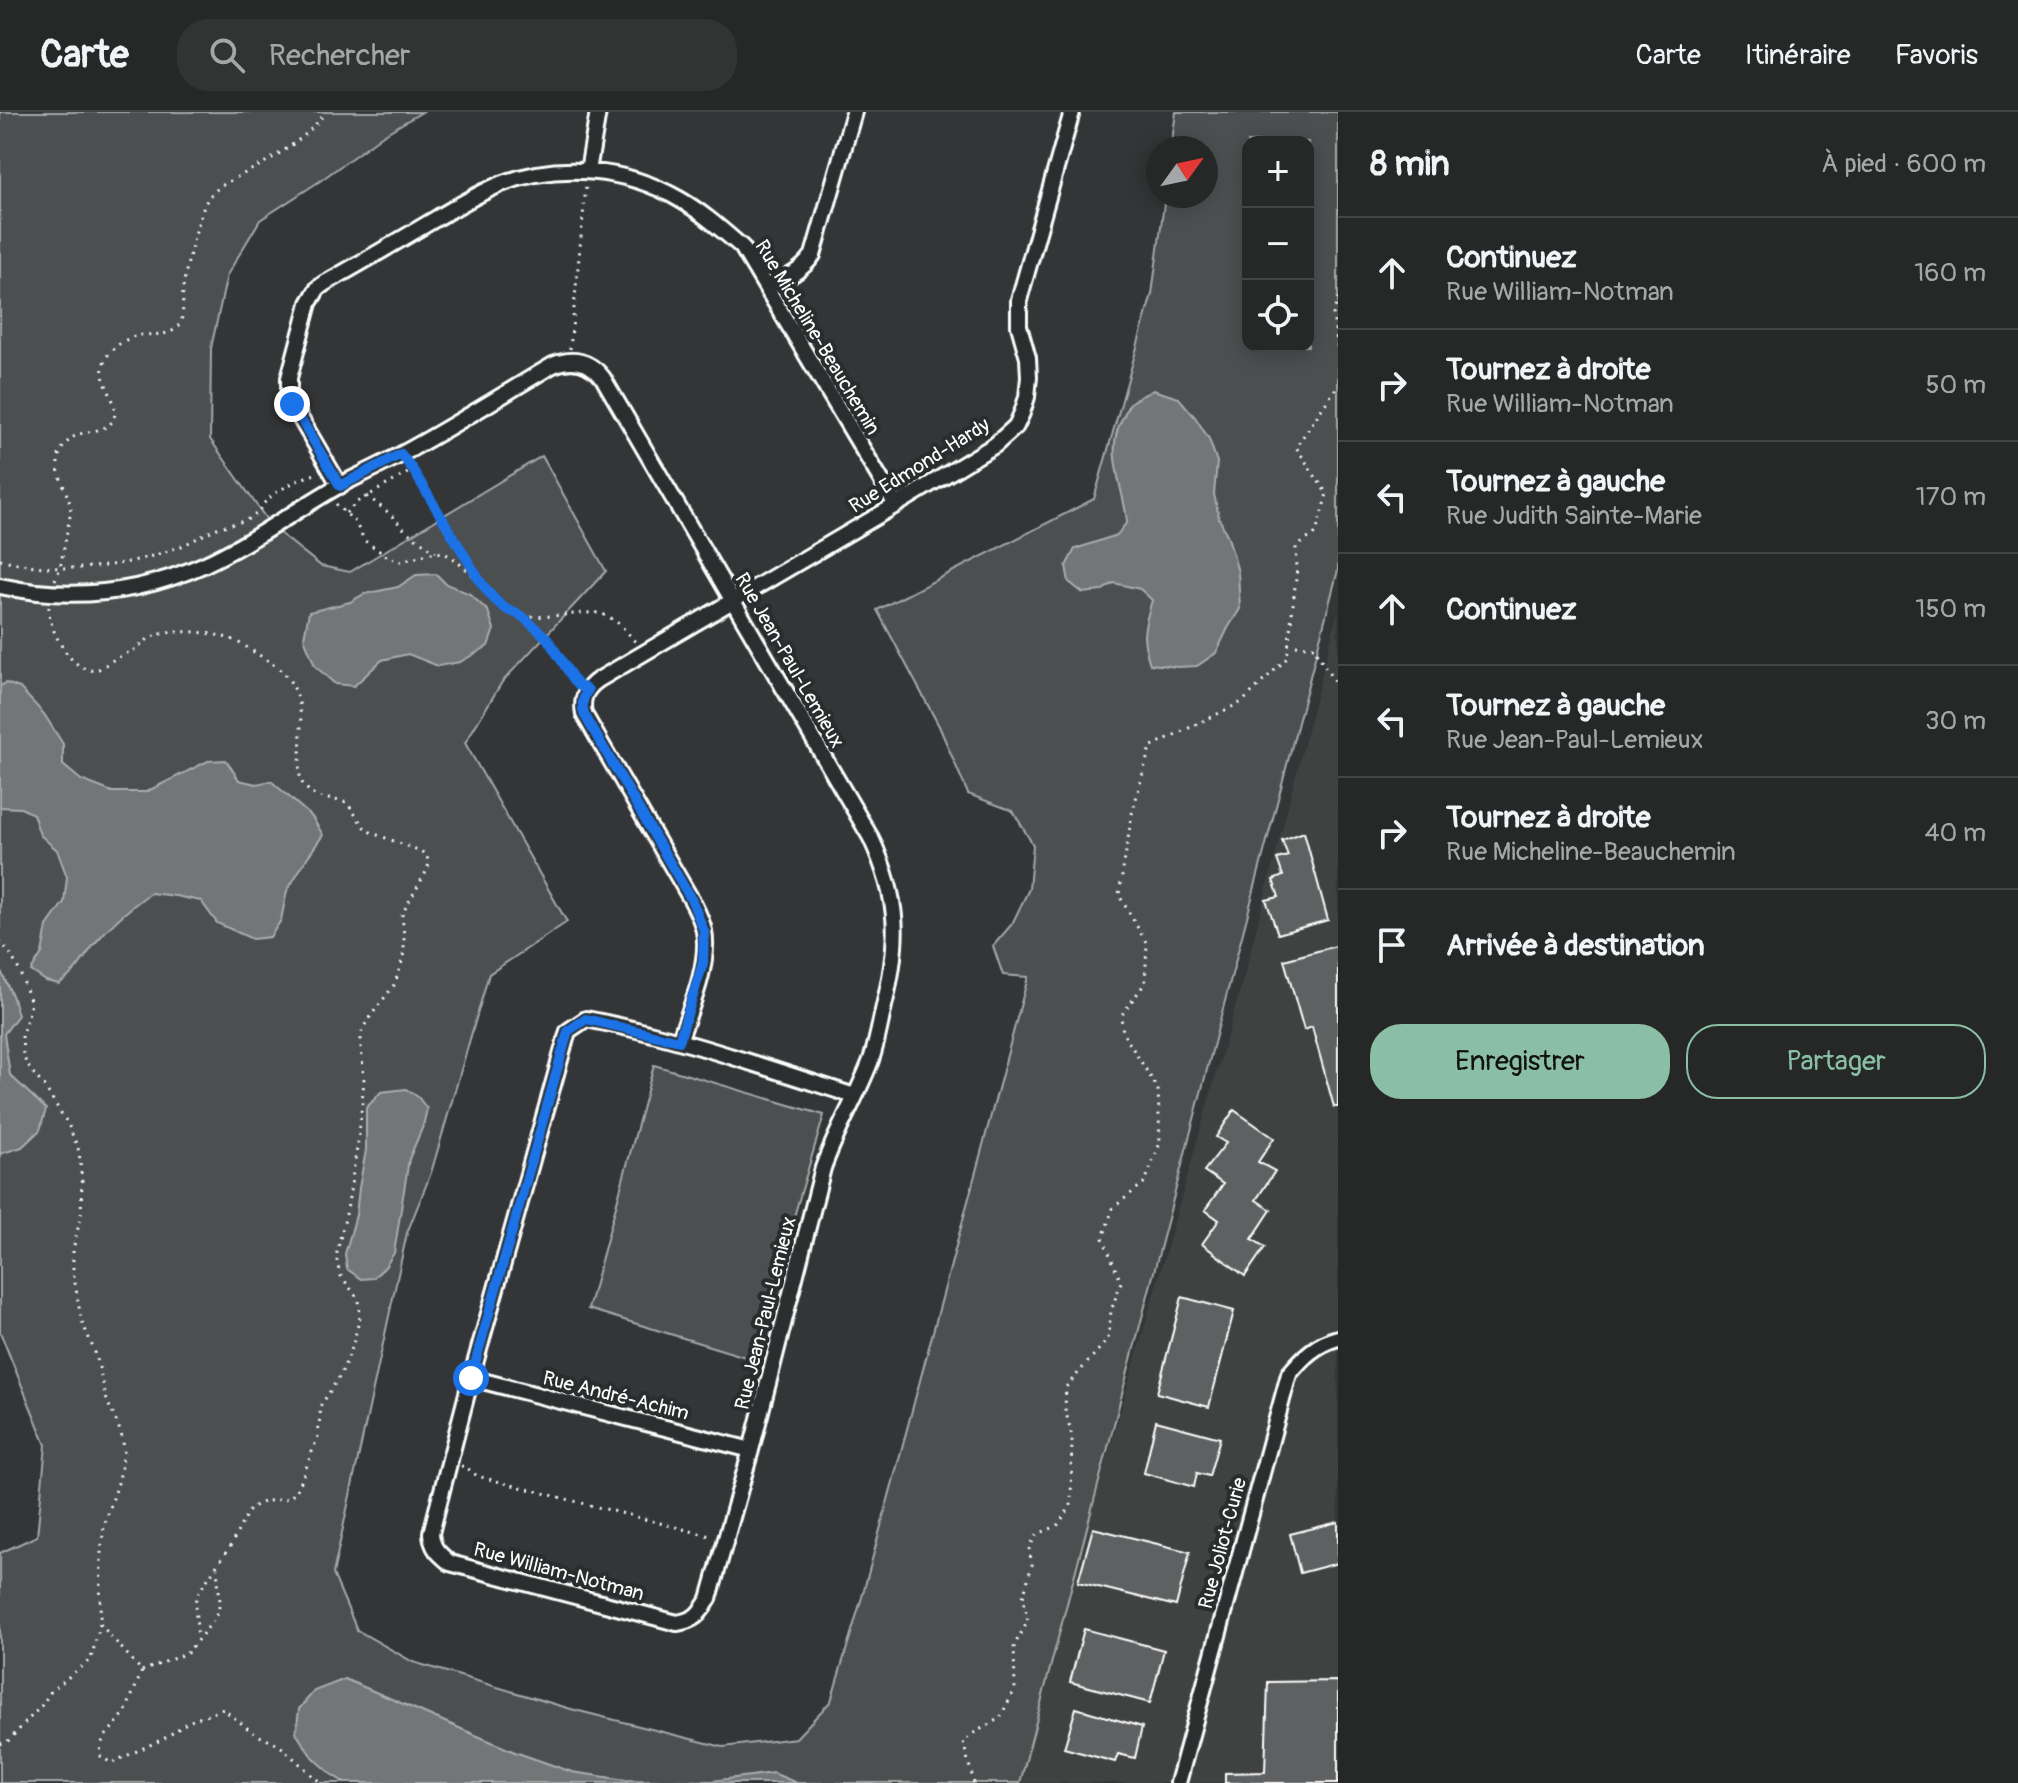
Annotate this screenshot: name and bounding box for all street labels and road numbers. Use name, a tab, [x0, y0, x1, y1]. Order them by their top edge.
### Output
street label: Rue Micheline-Beauchemin	[749, 235, 886, 439]
street label: Rue Edmond-Hardy	[844, 412, 995, 519]
street label: Rue Jean-Paul-Lemieux	[729, 568, 850, 752]
street label: Rue Jean-Paul-Lemieux	[729, 1214, 802, 1412]
street label: Rue André-Achim	[540, 1365, 692, 1426]
street label: Rue Joliot-Curie	[1193, 1475, 1252, 1611]
street label: Rue William-Notman	[471, 1537, 647, 1606]

